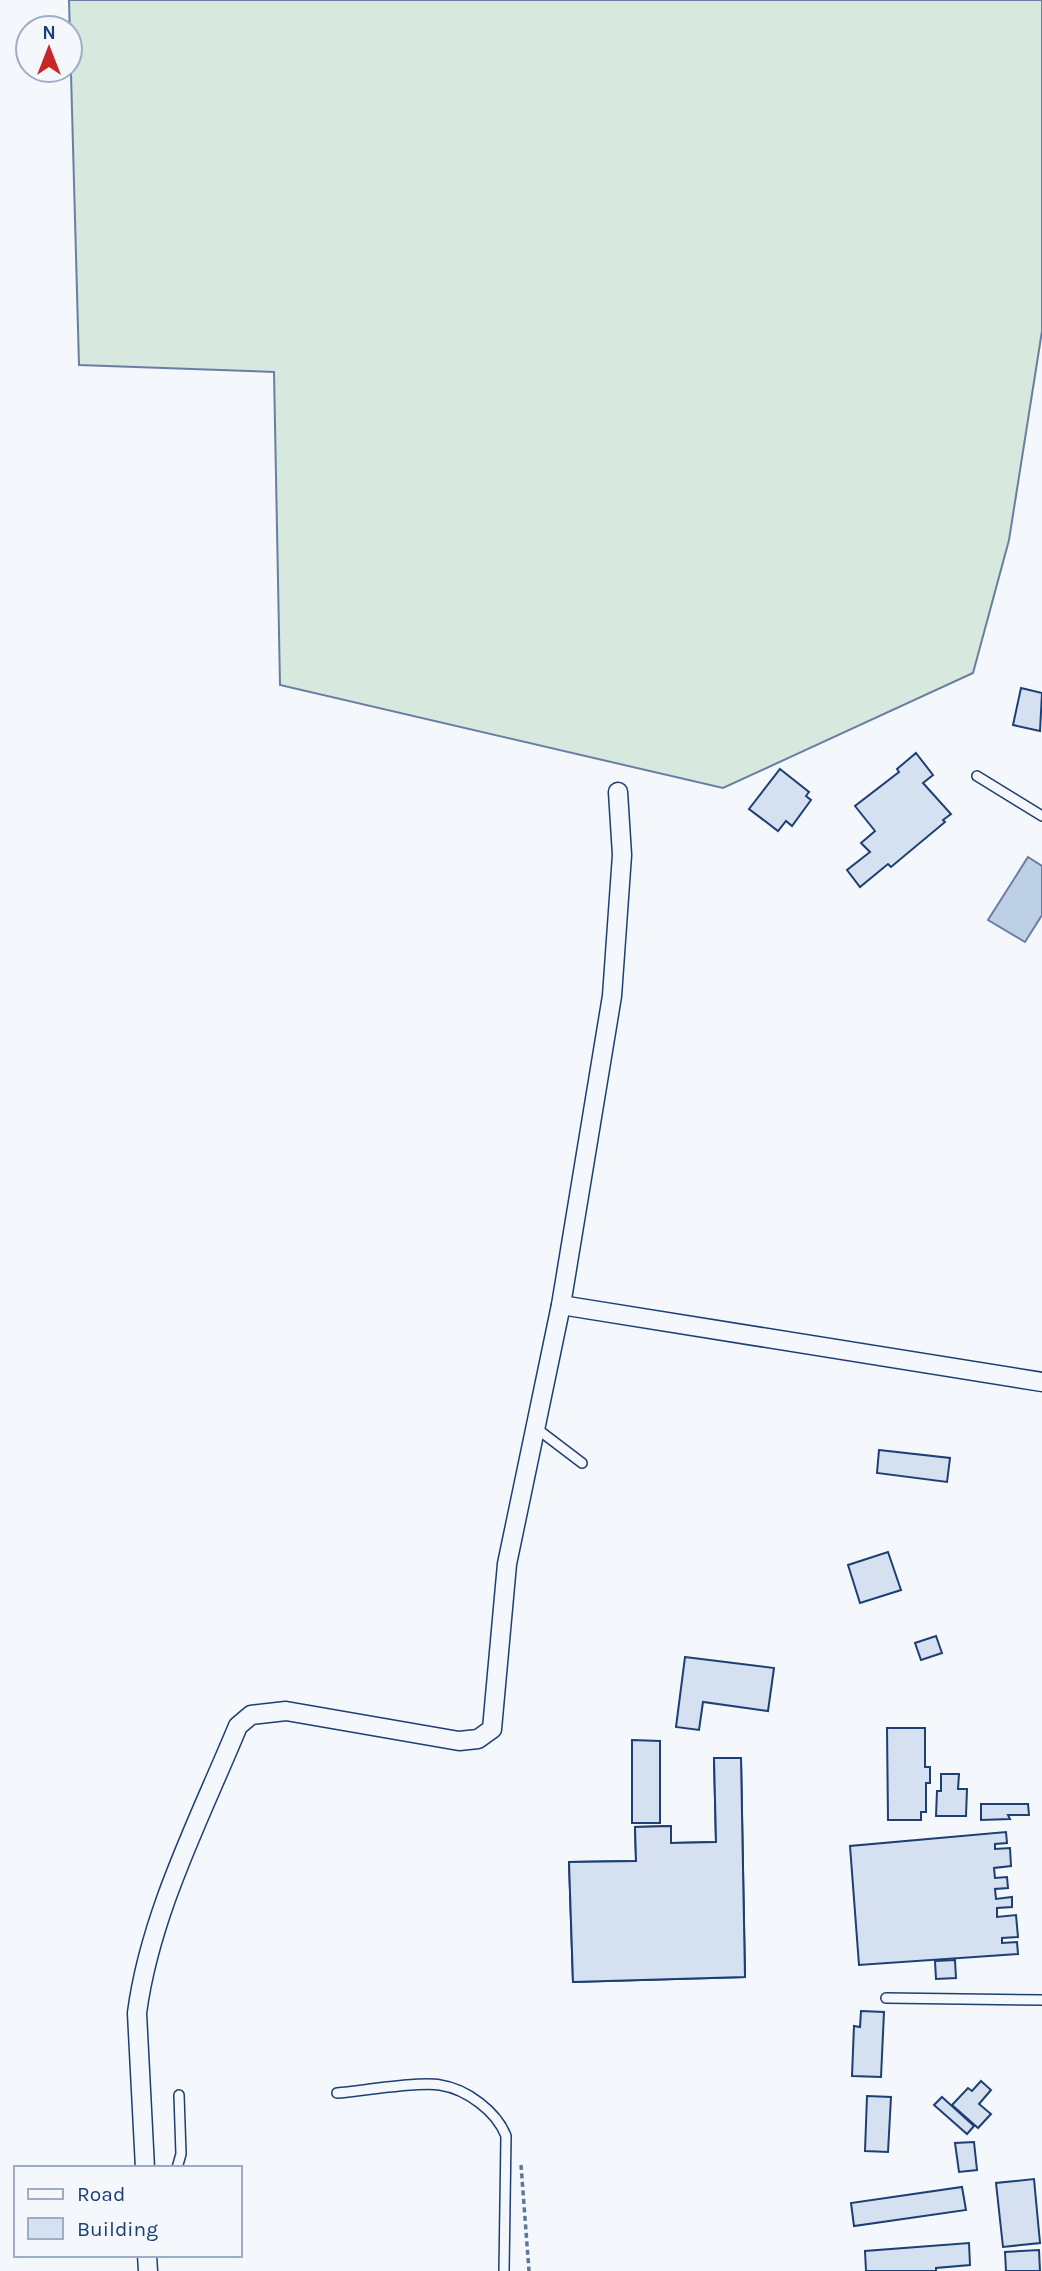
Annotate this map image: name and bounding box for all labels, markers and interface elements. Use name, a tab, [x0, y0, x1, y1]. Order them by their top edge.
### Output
north arrow	[14, 14, 84, 84]
text: N	[42, 22, 56, 44]
legend	[14, 2166, 242, 2257]
text: Road	[77, 2182, 125, 2206]
text: Building	[77, 2217, 158, 2241]

